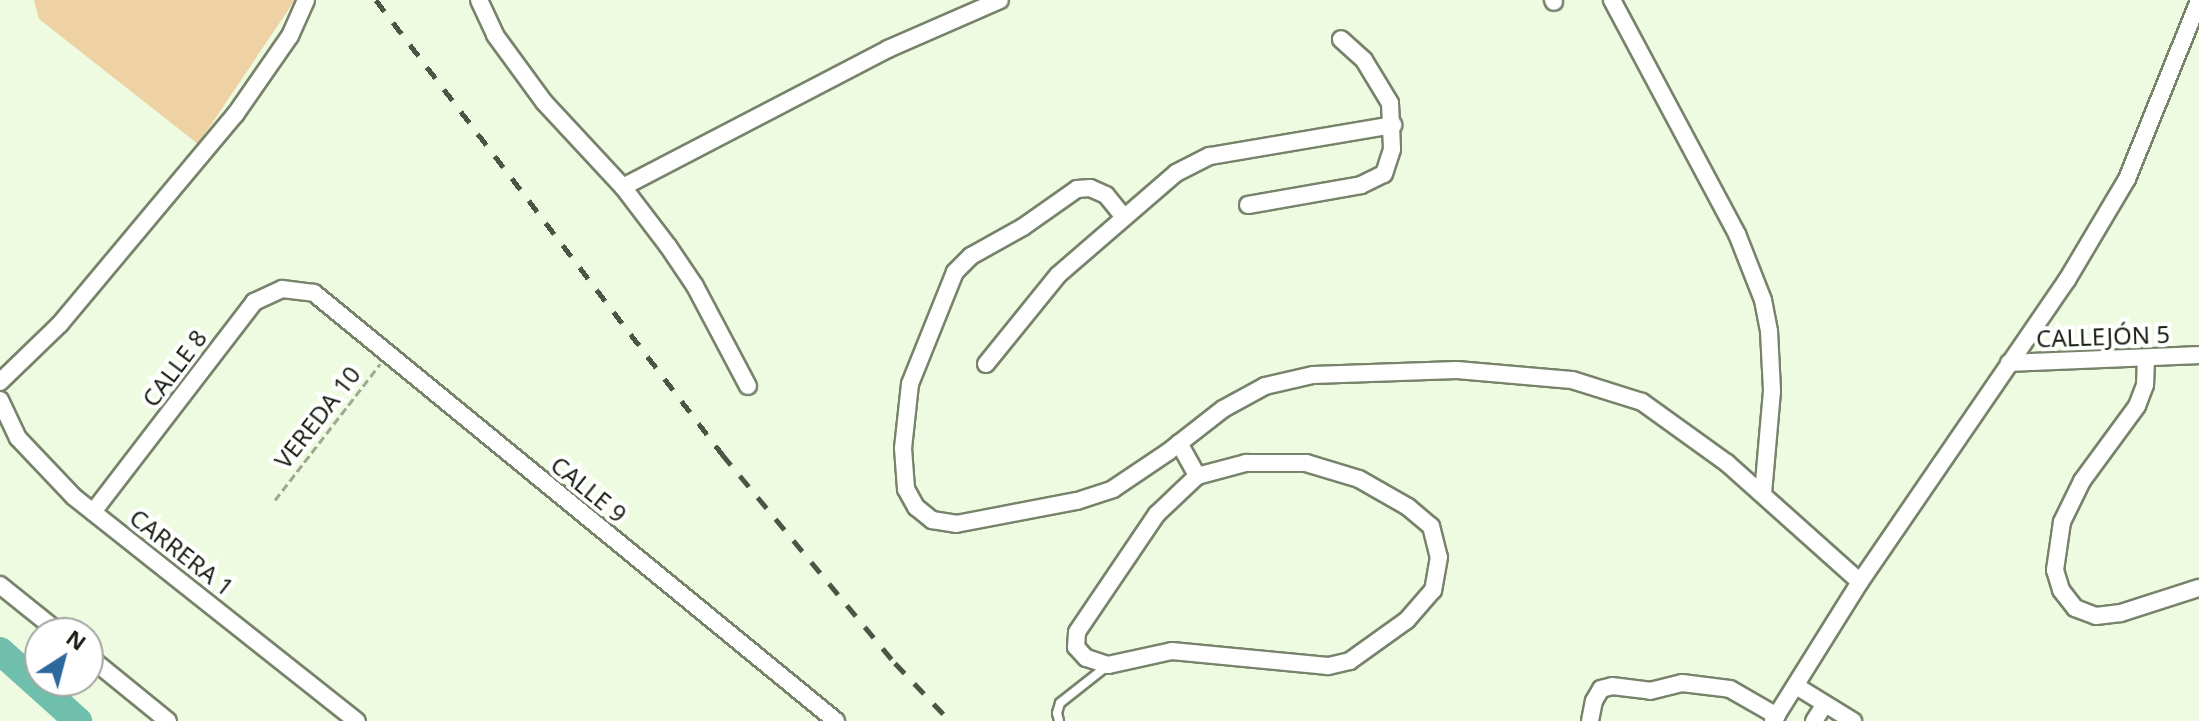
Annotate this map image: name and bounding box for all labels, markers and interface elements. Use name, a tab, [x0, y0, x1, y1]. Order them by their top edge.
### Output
street label: CALLEJÓN 5	[2036, 319, 2170, 353]
street label: CALLE 8	[136, 324, 212, 412]
street label: VEREDA 10	[268, 360, 366, 474]
street label: CALLE 9	[545, 450, 633, 528]
street label: CARRERA 1	[124, 503, 240, 601]
north arrow	[24, 617, 104, 697]
text: N	[61, 622, 93, 657]

